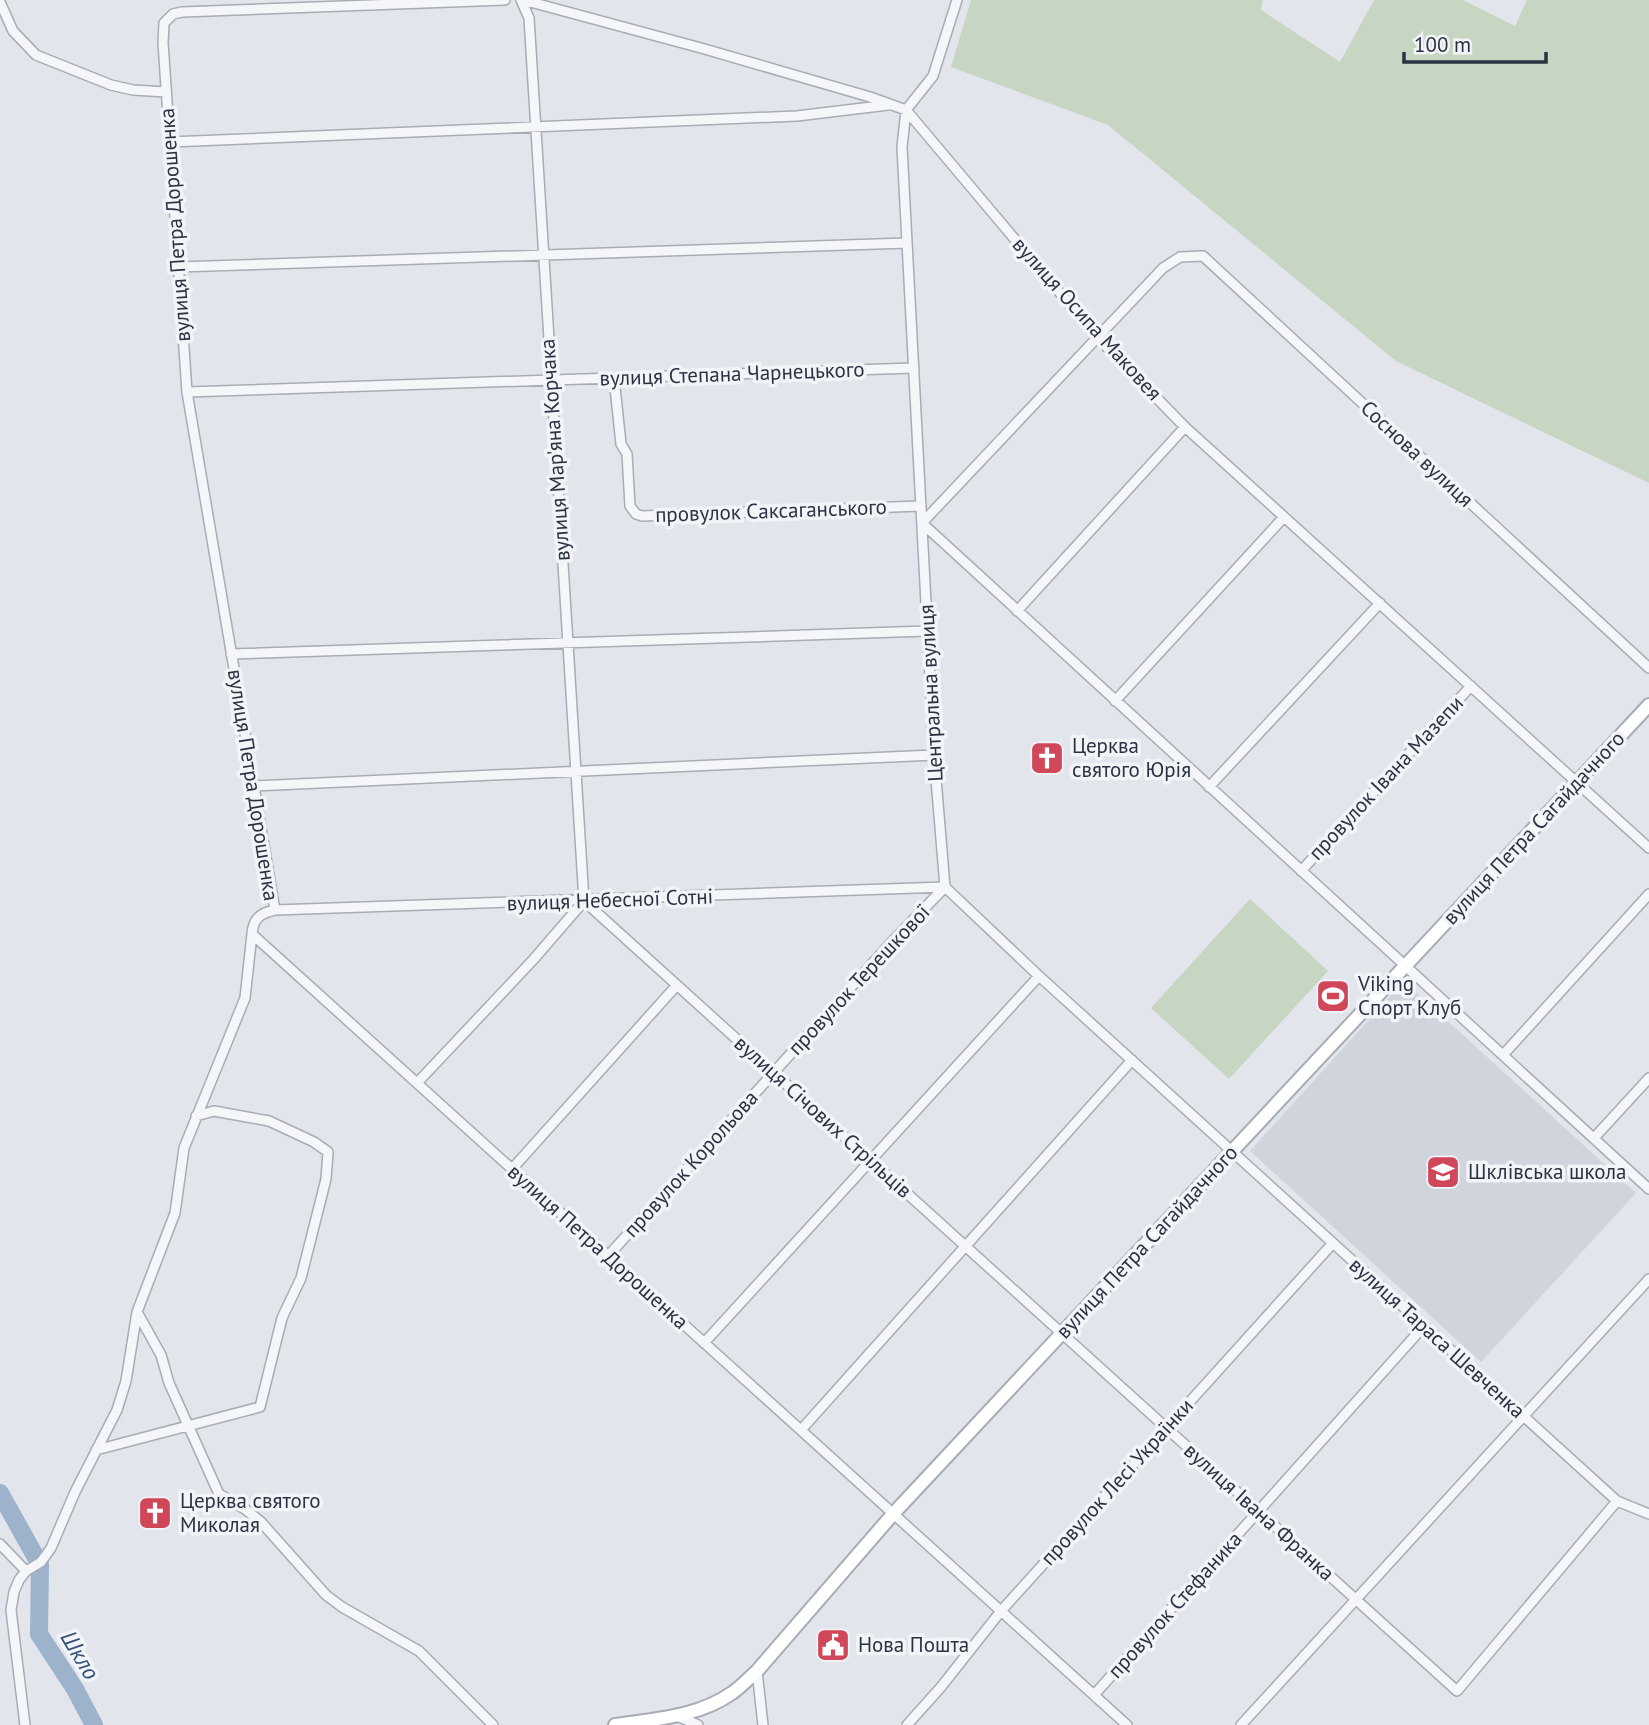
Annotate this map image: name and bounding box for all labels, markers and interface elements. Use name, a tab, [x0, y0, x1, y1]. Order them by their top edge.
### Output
scale bar	[1404, 21, 1546, 65]
text: 100 m	[1414, 31, 1471, 58]
street label: вулиця Петра Дорошенка	[153, 107, 196, 343]
street label: вулиця Осипа Маковея	[1007, 231, 1168, 406]
street label: вулиця Мар'яна Корчака	[533, 338, 576, 562]
street label: вулиця Степана Чарнецького	[599, 355, 865, 392]
street label: Соснова вулиця	[1355, 394, 1479, 513]
street label: провулок Саксаганського	[655, 493, 887, 528]
street label: Центральна вулиця	[912, 604, 949, 782]
street label: вулиця Петра Дорошенка	[222, 667, 285, 903]
street label: провулок Івана Мазепи	[1302, 690, 1469, 866]
street label: вулиця Петра Сагайдачного	[1437, 725, 1630, 930]
place label: Церква святого Юрія	[1072, 732, 1191, 783]
church icon: Церква святого Юрія	[1028, 739, 1066, 777]
street label: вулиця Небесної Сотні	[506, 882, 714, 917]
street label: провулок Терешкової	[782, 899, 936, 1061]
place label: Viking Спорт Клуб	[1357, 970, 1461, 1021]
sports icon: Viking Спорт Клуб	[1314, 977, 1352, 1015]
street label: вулиця Січових Стрільців	[729, 1030, 918, 1204]
street label: провулок Корольова	[617, 1085, 764, 1243]
street label: вулиця Петра Сагайдачного	[1050, 1139, 1243, 1344]
school or university icon: Шклівська школа	[1424, 1153, 1462, 1191]
street label: вулиця Петра Дорошенка	[502, 1158, 694, 1335]
place label: Шклівська школа	[1468, 1158, 1626, 1185]
street label: вулиця Тараса Шевченка	[1344, 1251, 1531, 1424]
street label: провулок Лесі Українки	[1034, 1392, 1199, 1571]
street label: вулиця Івана Франка	[1178, 1437, 1340, 1586]
place label: Церква святого Миколая	[180, 1487, 320, 1538]
church icon: Церква святого Миколая	[136, 1494, 174, 1532]
street label: провулок Стефаника	[1102, 1526, 1248, 1684]
water label: Шкло	[55, 1625, 106, 1685]
public building icon: Нова Пошта	[814, 1626, 852, 1664]
place label: Нова Пошта	[858, 1631, 969, 1658]

